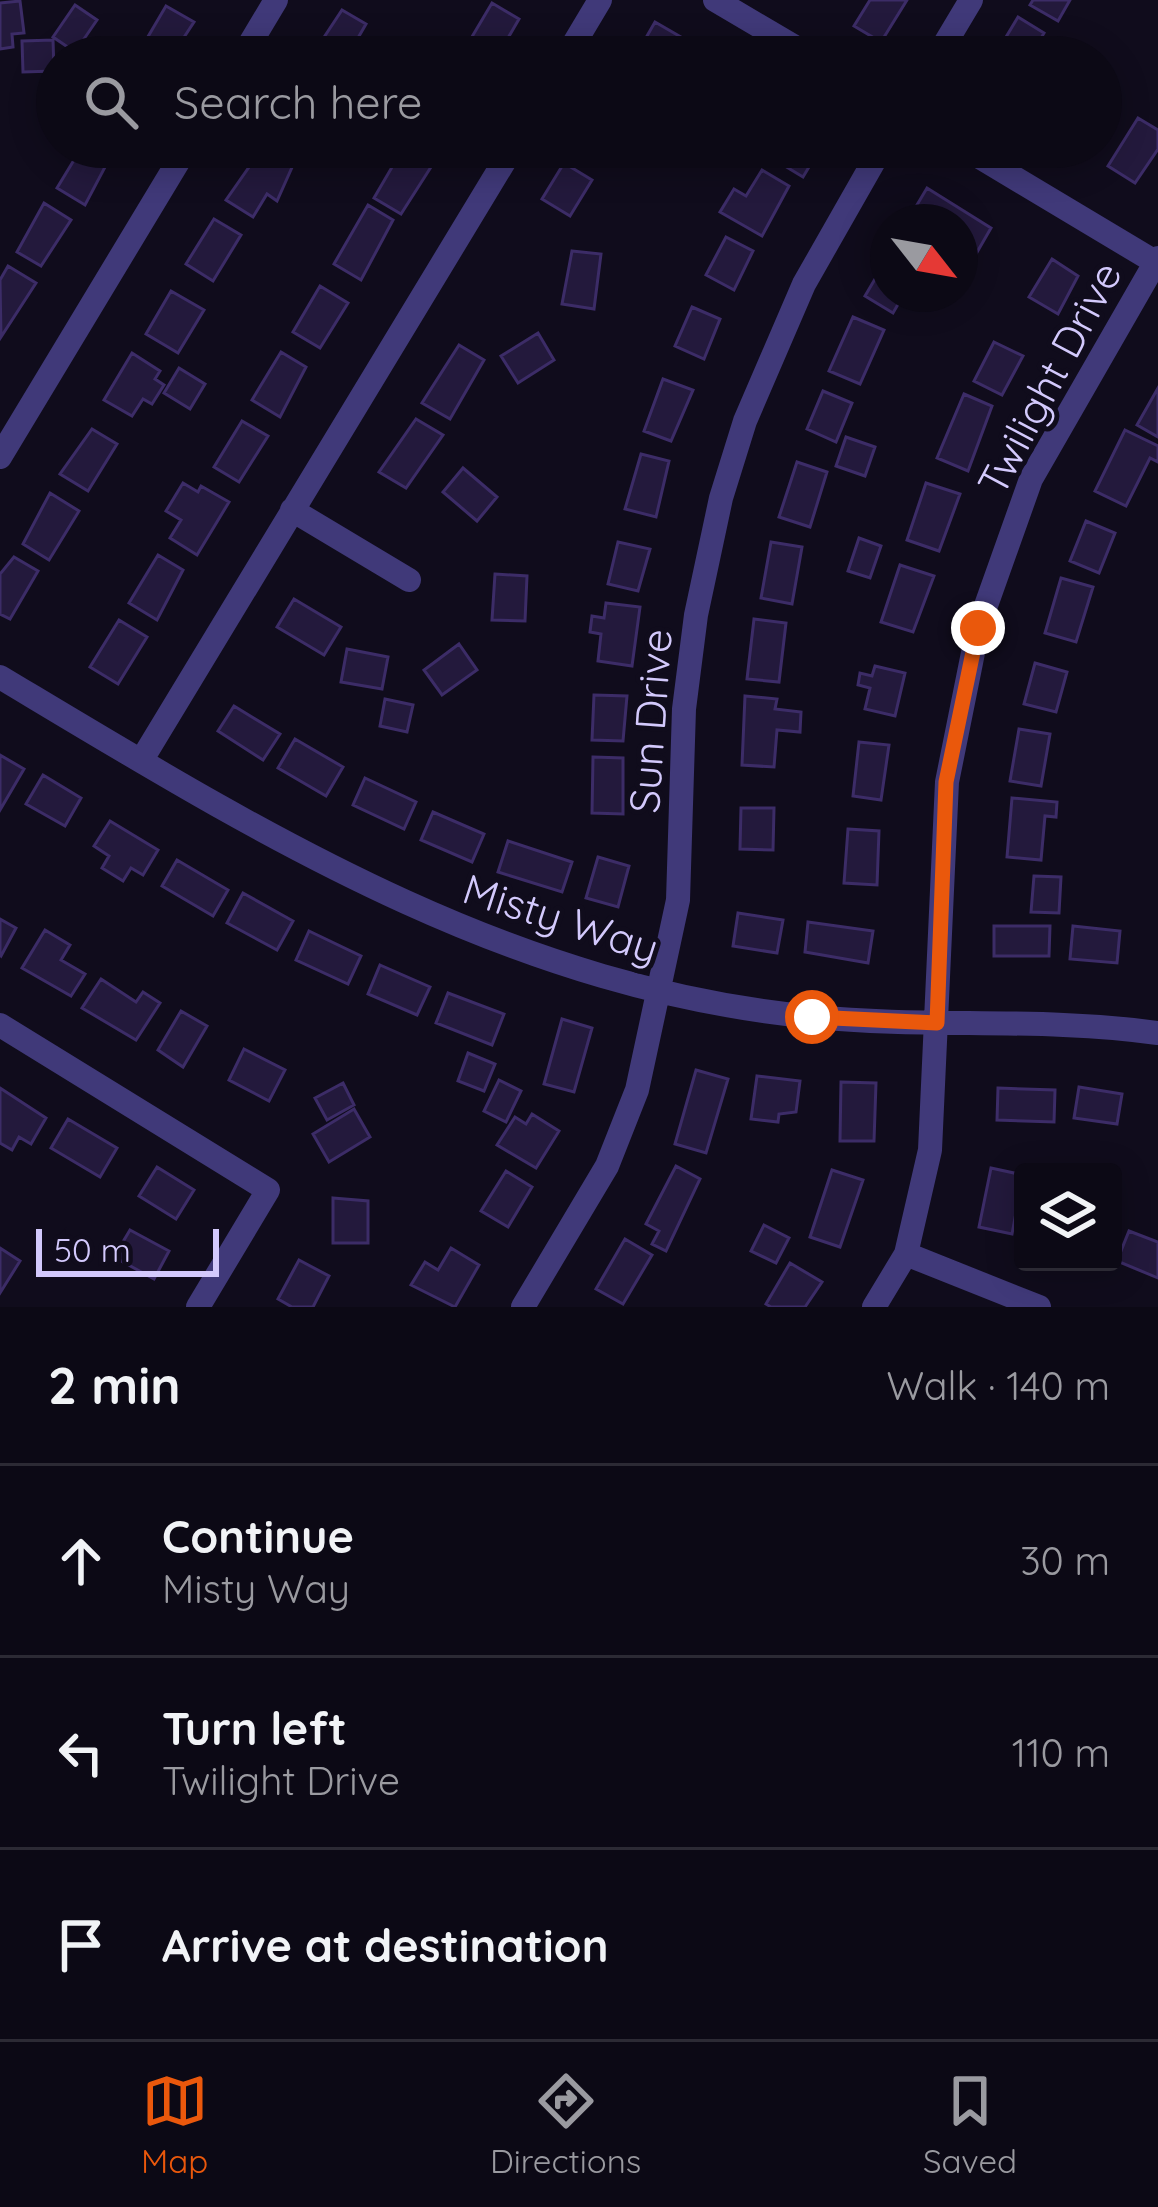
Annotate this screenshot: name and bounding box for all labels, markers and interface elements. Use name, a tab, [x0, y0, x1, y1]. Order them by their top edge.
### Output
search box	[36, 36, 1122, 168]
icon: search	[78, 69, 144, 135]
text: Search here	[174, 74, 422, 130]
north arrow	[870, 204, 978, 312]
street label: Twilight Drive	[965, 252, 1133, 504]
route end	[951, 601, 1005, 655]
street label: Sun Drive	[617, 627, 683, 815]
street label: Misty Way	[457, 862, 665, 974]
route start	[785, 990, 839, 1044]
map controls	[1014, 1163, 1122, 1271]
button: layers	[1014, 1163, 1122, 1271]
scale bar	[36, 1223, 219, 1276]
text: 50 m	[54, 1229, 131, 1270]
text: 2 min	[48, 1353, 181, 1417]
text: Walk · 140 m	[886, 1361, 1110, 1410]
text: Continue	[162, 1508, 354, 1564]
icon: ahead	[48, 1528, 114, 1594]
text: 30 m	[1020, 1536, 1110, 1585]
text: Misty Way	[162, 1564, 350, 1613]
text: Turn left	[162, 1700, 347, 1756]
icon: left	[48, 1720, 114, 1786]
text: 110 m	[1012, 1728, 1110, 1777]
text: Twilight Drive	[162, 1756, 400, 1805]
icon: arrive	[48, 1912, 114, 1978]
text: Arrive at destination	[162, 1917, 608, 1973]
tab: Map	[141, 2068, 208, 2181]
tab: Directions	[490, 2068, 641, 2181]
tab: Saved	[923, 2068, 1017, 2181]

